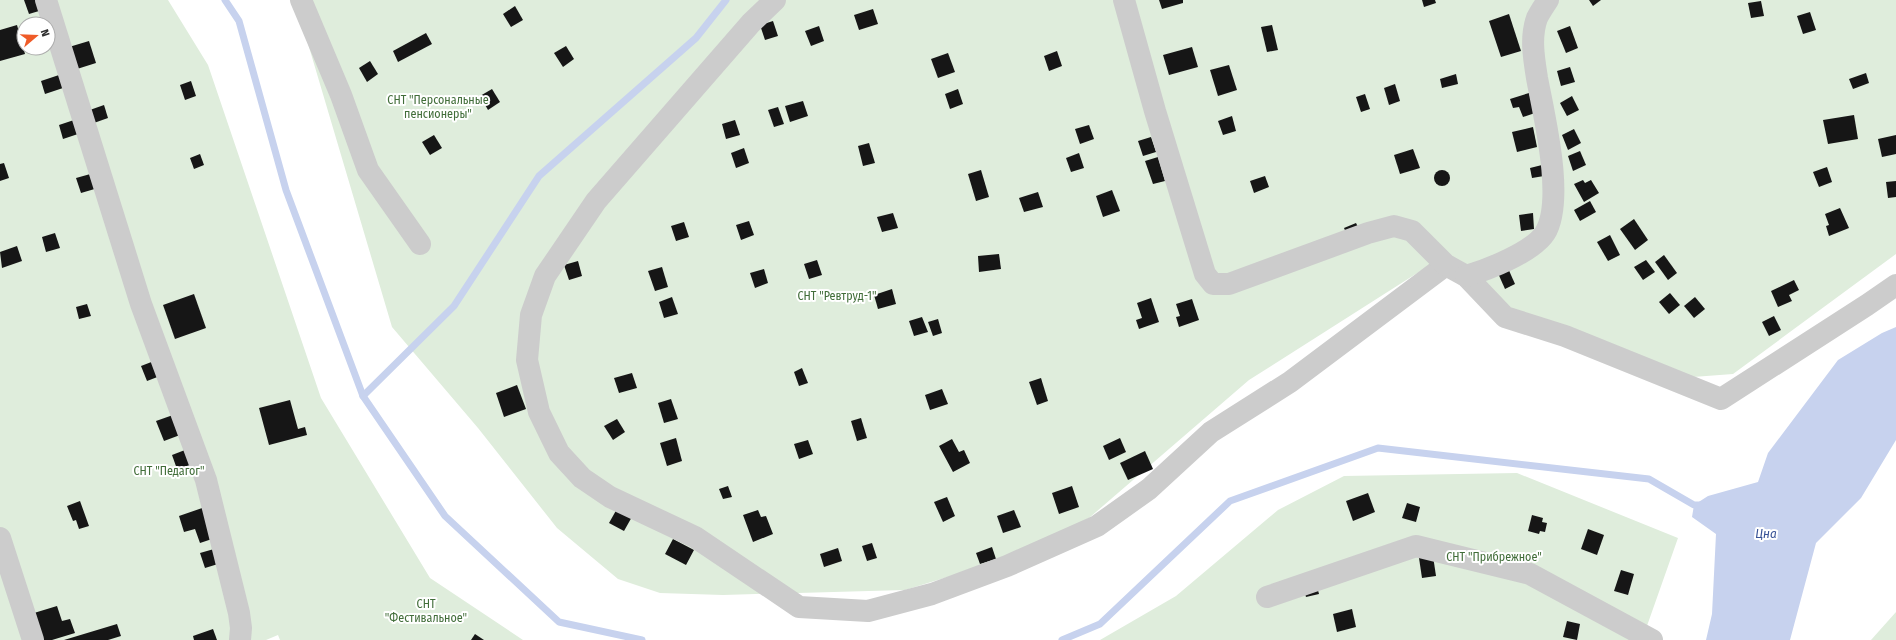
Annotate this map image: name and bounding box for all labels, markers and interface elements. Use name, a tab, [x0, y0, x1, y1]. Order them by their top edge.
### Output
north arrow	[16, 16, 56, 56]
text: N	[38, 28, 52, 38]
park label: СНТ "Персональные пенсионеры"	[387, 93, 489, 121]
park label: СНТ "Ревтруд-1"	[797, 289, 877, 303]
park label: СНТ "Педагог"	[133, 464, 205, 478]
water label: Цна	[1755, 526, 1777, 541]
park label: СНТ "Прибрежное"	[1446, 550, 1542, 564]
park label: СНТ "Фестивальное"	[385, 597, 467, 625]

